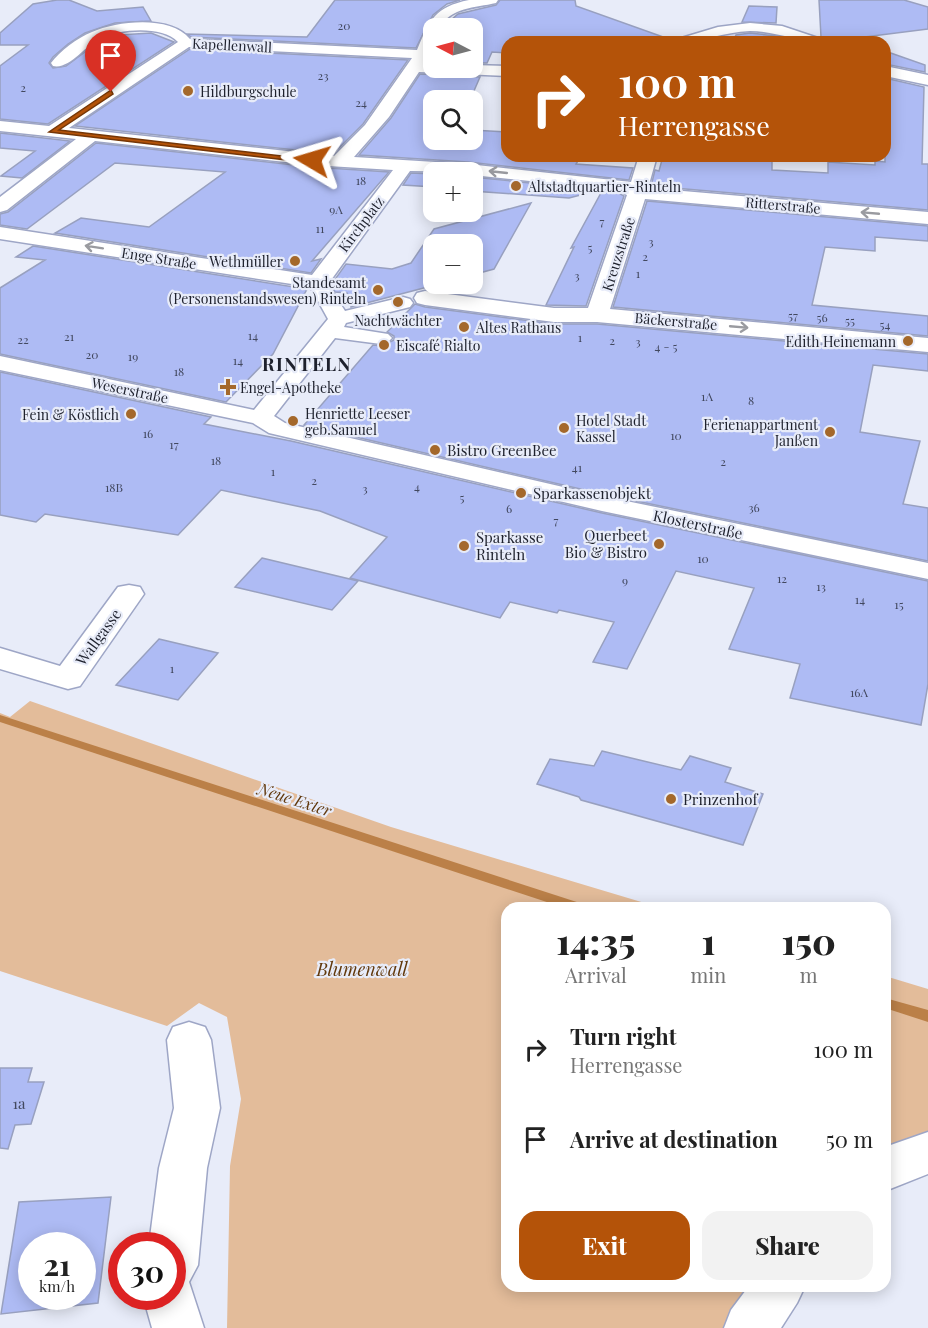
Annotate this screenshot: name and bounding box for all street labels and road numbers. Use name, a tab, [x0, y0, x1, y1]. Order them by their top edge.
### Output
street label: Kapellenwall	[191, 33, 273, 57]
street label: Kirchplatz	[334, 192, 388, 256]
street label: Ritterstraße	[745, 192, 821, 218]
street label: Kreuzstraße	[597, 215, 639, 293]
street label: Enge Straße	[120, 243, 198, 273]
street label: Bäckerstraße	[634, 308, 718, 334]
street label: Weserstraße	[89, 372, 170, 407]
street label: Klosterstraße	[651, 505, 745, 543]
street label: Wallgasse	[70, 605, 125, 670]

